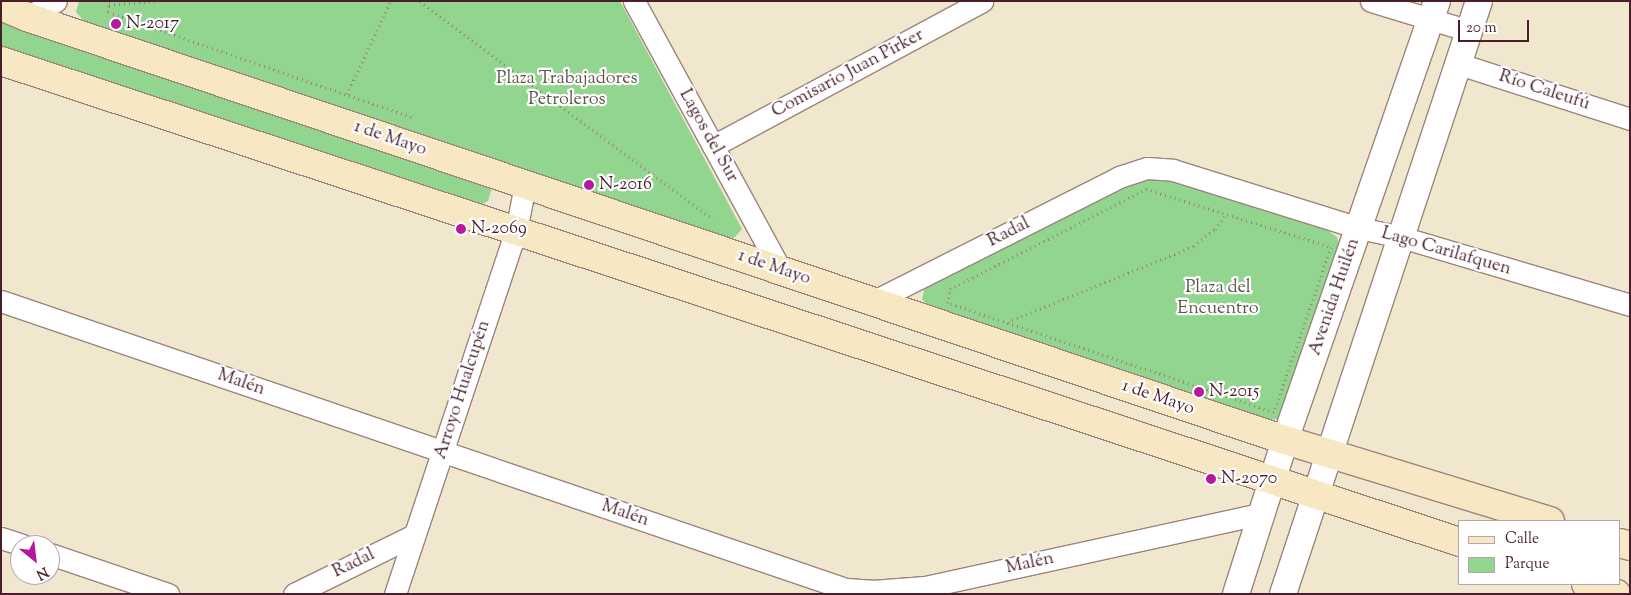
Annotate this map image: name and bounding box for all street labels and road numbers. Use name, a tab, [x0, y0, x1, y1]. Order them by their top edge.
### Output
street label: Comisario Juan Pirker	[768, 25, 928, 123]
street label: Río Caleufú	[1496, 66, 1592, 116]
street label: Lagos del Sur	[674, 86, 742, 186]
street label: 1 de Mayo	[351, 117, 429, 161]
street label: Radal	[984, 213, 1034, 253]
street label: Lago Carilafquen	[1379, 223, 1513, 281]
street label: Avenida Huilén	[1305, 236, 1365, 358]
street label: 1 de Mayo	[735, 246, 813, 290]
street label: Arroyo Hualcupén	[430, 318, 496, 462]
street label: Malén	[214, 365, 268, 401]
street label: 1 de Mayo	[1119, 376, 1197, 420]
street label: Malén	[598, 496, 652, 532]
street label: Radal	[329, 545, 379, 583]
street label: Malén	[1004, 548, 1056, 580]

